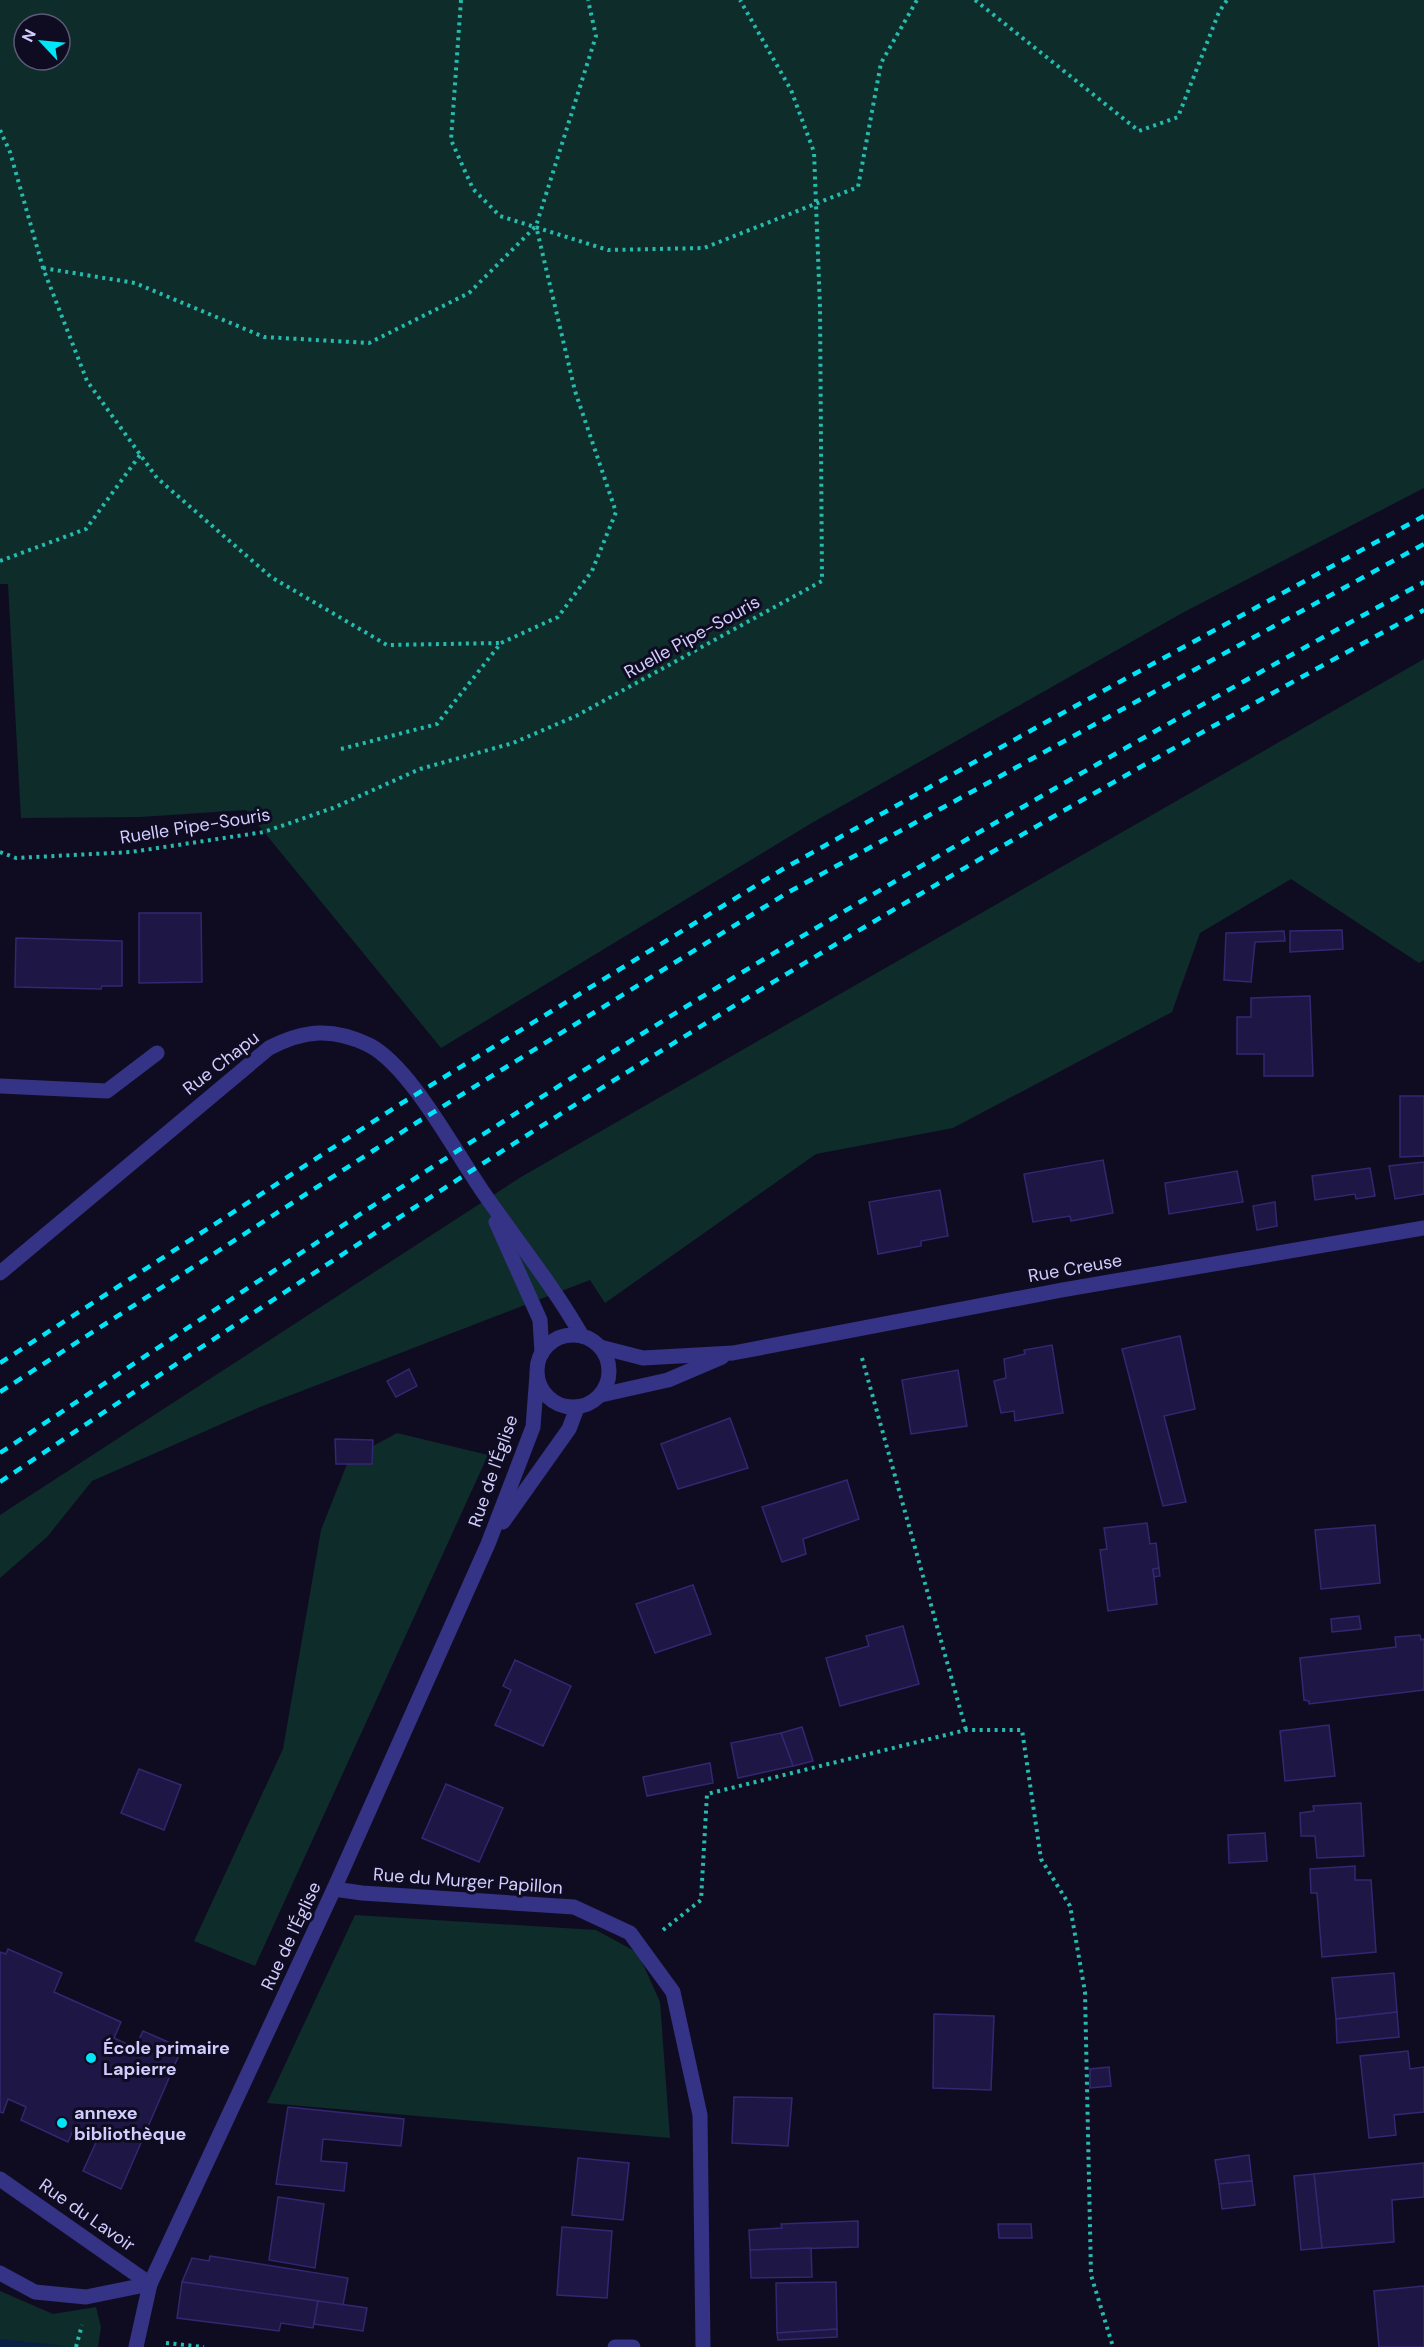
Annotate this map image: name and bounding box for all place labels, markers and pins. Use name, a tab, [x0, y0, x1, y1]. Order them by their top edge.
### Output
place label: École primaire Lapierre	[103, 2036, 230, 2081]
marker: École primaire Lapierre	[84, 2051, 98, 2065]
place label: annexe bibliothèque	[74, 2101, 187, 2146]
marker: annexe bibliothèque	[55, 2116, 69, 2130]

